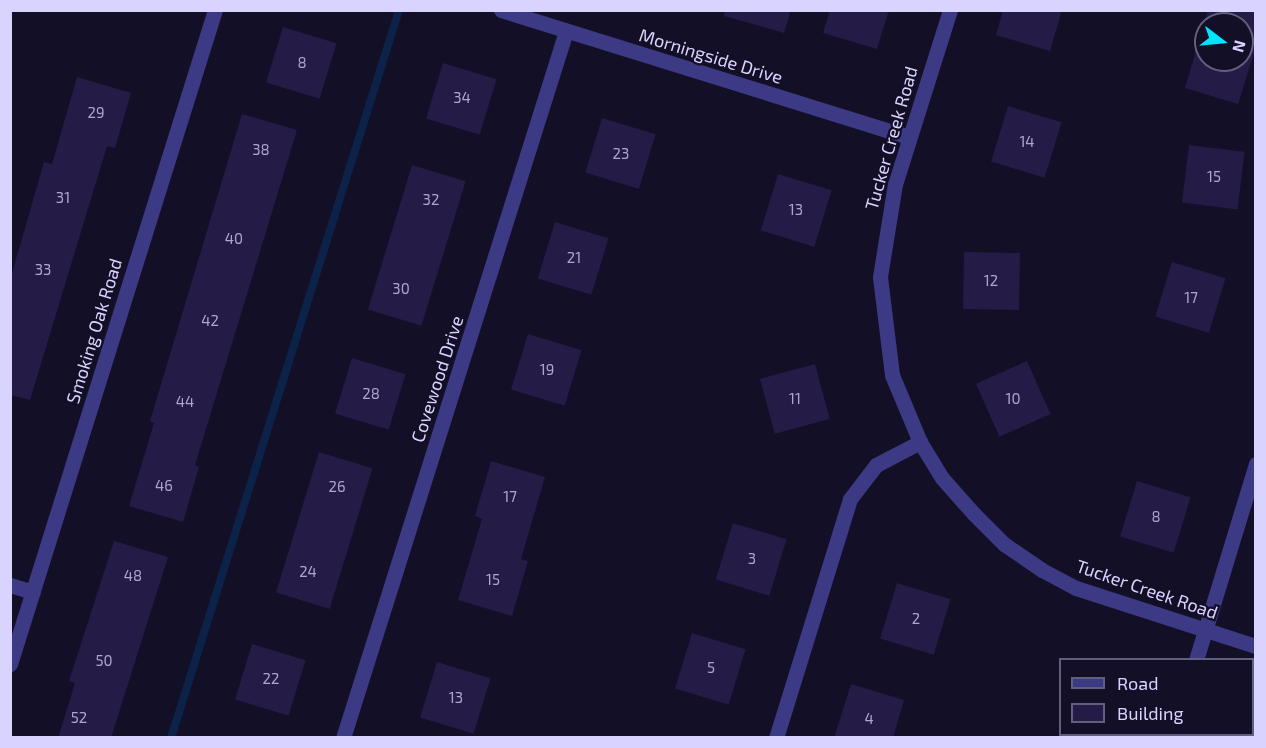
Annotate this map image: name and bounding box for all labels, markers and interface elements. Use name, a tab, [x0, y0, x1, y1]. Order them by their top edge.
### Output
north arrow	[1194, 12, 1254, 72]
street label: Morningside Drive	[637, 24, 785, 88]
text: N	[1229, 38, 1251, 55]
house number: 8	[297, 54, 307, 72]
street label: Tucker Creek Road	[860, 63, 922, 213]
house number: 34	[453, 89, 471, 107]
house number: 29	[87, 104, 105, 122]
house number: 14	[1019, 133, 1035, 151]
house number: 38	[252, 141, 270, 159]
house number: 23	[613, 145, 629, 163]
house number: 15	[1207, 168, 1221, 186]
house number: 31	[56, 189, 70, 207]
house number: 32	[423, 191, 439, 209]
house number: 13	[789, 201, 803, 219]
house number: 40	[225, 230, 243, 248]
house number: 21	[567, 249, 581, 267]
street label: Smoking Oak Road	[62, 256, 126, 406]
house number: 33	[35, 261, 51, 279]
house number: 12	[984, 272, 998, 290]
house number: 30	[392, 280, 410, 298]
house number: 17	[1184, 289, 1198, 307]
house number: 42	[201, 312, 219, 330]
street label: Covewood Drive	[406, 313, 468, 445]
house number: 19	[540, 361, 554, 379]
house number: 28	[362, 385, 380, 403]
house number: 11	[789, 390, 801, 408]
house number: 10	[1005, 390, 1021, 408]
house number: 44	[176, 393, 194, 411]
house number: 46	[155, 477, 173, 495]
house number: 26	[328, 478, 346, 496]
house number: 17	[503, 488, 517, 506]
house number: 8	[1151, 508, 1161, 526]
house number: 3	[748, 550, 756, 568]
street label: Tucker Creek Road	[1073, 555, 1221, 623]
house number: 24	[299, 563, 317, 581]
house number: 48	[124, 567, 142, 585]
house number: 15	[486, 571, 500, 589]
house number: 2	[912, 610, 920, 628]
house number: 50	[95, 652, 113, 670]
legend	[1059, 658, 1254, 736]
house number: 5	[707, 659, 715, 677]
house number: 22	[263, 670, 279, 688]
text: Road	[1117, 672, 1158, 694]
house number: 13	[449, 689, 463, 707]
text: Building	[1117, 702, 1184, 724]
house number: 52	[71, 709, 87, 727]
house number: 4	[864, 710, 874, 728]

